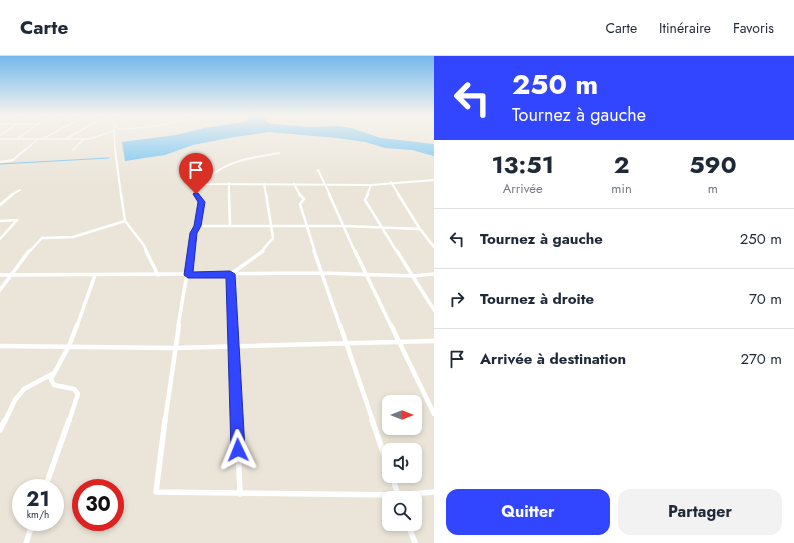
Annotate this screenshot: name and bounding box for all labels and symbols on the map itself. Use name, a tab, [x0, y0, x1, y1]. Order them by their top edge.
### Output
pin	[179, 153, 213, 194]
north arrow	[382, 395, 422, 435]
position arrow	[217, 429, 259, 471]
speed limit sign: 30	[72, 479, 124, 531]

